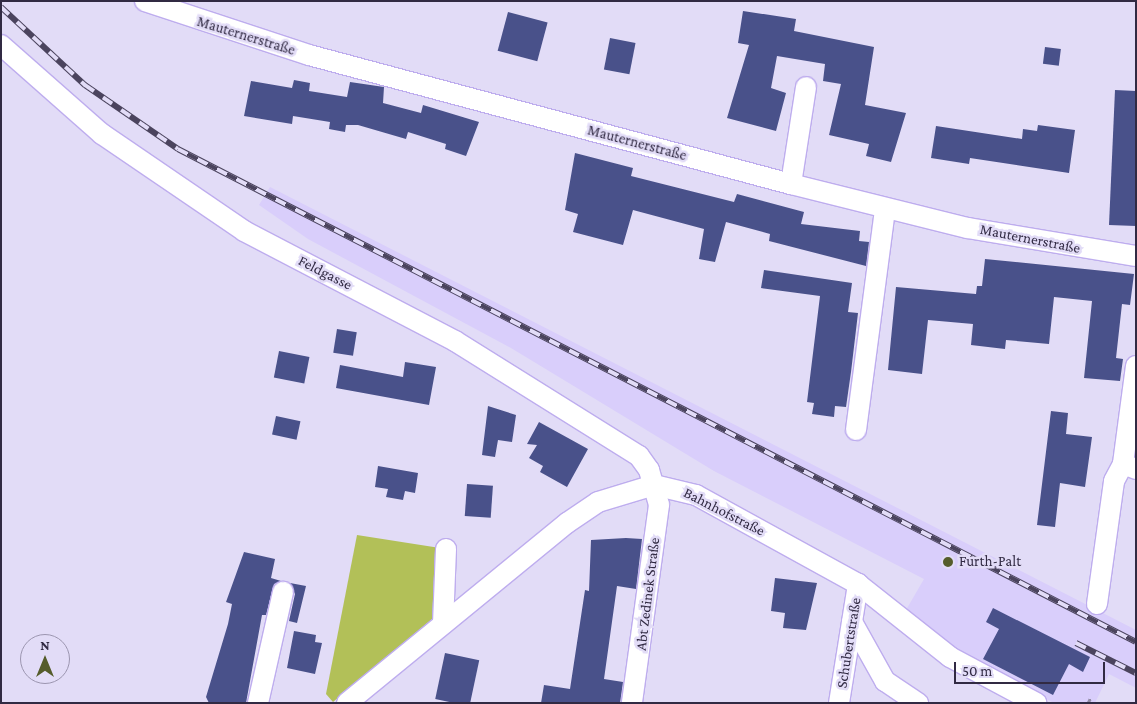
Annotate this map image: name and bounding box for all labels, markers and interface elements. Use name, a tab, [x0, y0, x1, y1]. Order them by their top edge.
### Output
street label: Mauternerstraße	[195, 13, 297, 59]
street label: Mauternerstraße	[586, 121, 688, 165]
street label: Mauternerstraße	[978, 220, 1082, 258]
street label: Feldgasse	[295, 252, 355, 294]
street label: Bahnhofstraße	[680, 484, 768, 540]
street label: Abt Zedinek Straße	[632, 536, 664, 652]
place label: Furth-Palt	[959, 553, 1021, 571]
marker: Furth-Palt	[941, 555, 955, 569]
street label: Schubertstraße	[833, 596, 865, 690]
north arrow	[20, 634, 70, 684]
text: N	[40, 637, 50, 653]
scale bar	[957, 652, 1108, 684]
text: 50 m	[962, 663, 992, 679]

